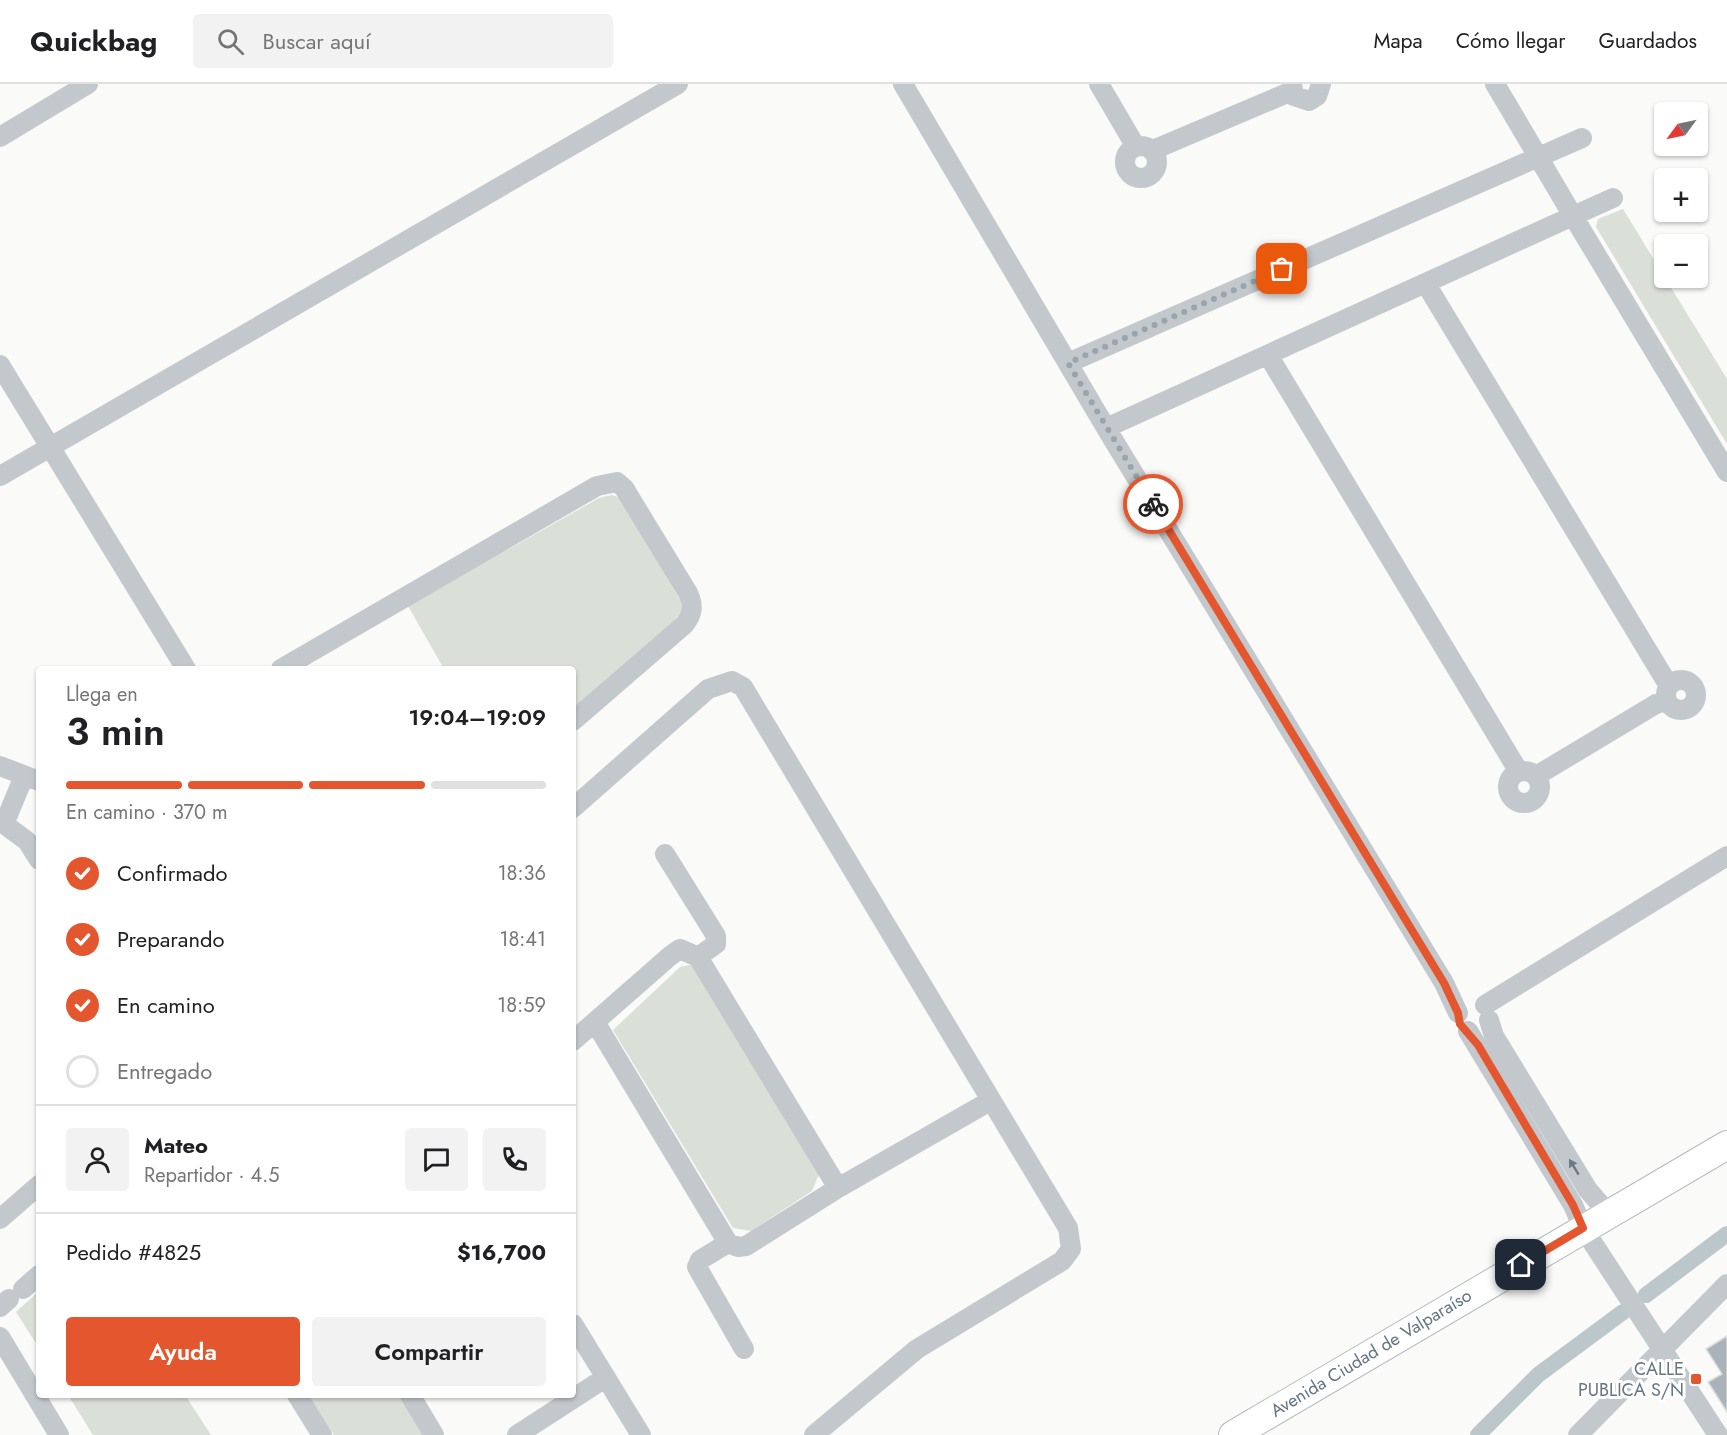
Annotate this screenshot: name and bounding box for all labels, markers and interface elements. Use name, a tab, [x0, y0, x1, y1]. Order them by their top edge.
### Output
search box	[193, 14, 613, 68]
text: Quickbag	[30, 21, 157, 62]
icon: search	[214, 25, 247, 58]
text: Buscar aquí	[262, 25, 371, 57]
text: Mapa	[1373, 26, 1423, 56]
text: Cómo llegar	[1456, 26, 1565, 56]
text: Guardados	[1598, 26, 1697, 56]
north arrow	[1654, 102, 1708, 156]
map controls	[1654, 102, 1708, 288]
button: +	[1654, 168, 1708, 222]
button: −	[1654, 234, 1708, 288]
pin	[1256, 243, 1307, 294]
icon: bag	[1265, 252, 1298, 285]
courier	[1123, 474, 1183, 534]
icon: bike	[1137, 488, 1170, 521]
text: Llega en	[66, 680, 138, 709]
text: 19:04–19:09	[408, 701, 546, 733]
text: 3 min	[66, 703, 165, 760]
text: En camino · 370 m	[66, 798, 228, 827]
icon: check	[66, 857, 99, 890]
text: Confirmado	[117, 857, 227, 889]
text: 18:36	[498, 859, 546, 888]
icon: check	[66, 923, 99, 956]
text: Preparando	[117, 923, 225, 955]
text: 18:41	[499, 925, 546, 954]
icon: check	[66, 989, 99, 1022]
text: En camino	[117, 989, 215, 1021]
text: 18:59	[497, 991, 546, 1020]
text: Entregado	[117, 1055, 212, 1087]
button: person	[66, 1128, 129, 1191]
button: chat	[405, 1128, 468, 1191]
button: phone	[483, 1128, 546, 1191]
text: Mateo	[144, 1129, 208, 1161]
one-way arrow	[1568, 1159, 1579, 1175]
text: Repartidor · 4.5	[144, 1161, 280, 1190]
text: Pedido #4825	[66, 1236, 201, 1268]
text: $16,700	[457, 1236, 546, 1268]
pin	[1495, 1239, 1546, 1290]
icon: home	[1504, 1248, 1537, 1281]
street label: Avenida Ciudad de Valparaíso	[1265, 1282, 1477, 1424]
button: Ayuda	[66, 1317, 300, 1386]
button: Compartir	[312, 1317, 546, 1386]
place label: CALLE PUBLICA S/N	[1578, 1356, 1684, 1403]
marker: CALLE PUBLICA S/N	[1689, 1372, 1703, 1386]

